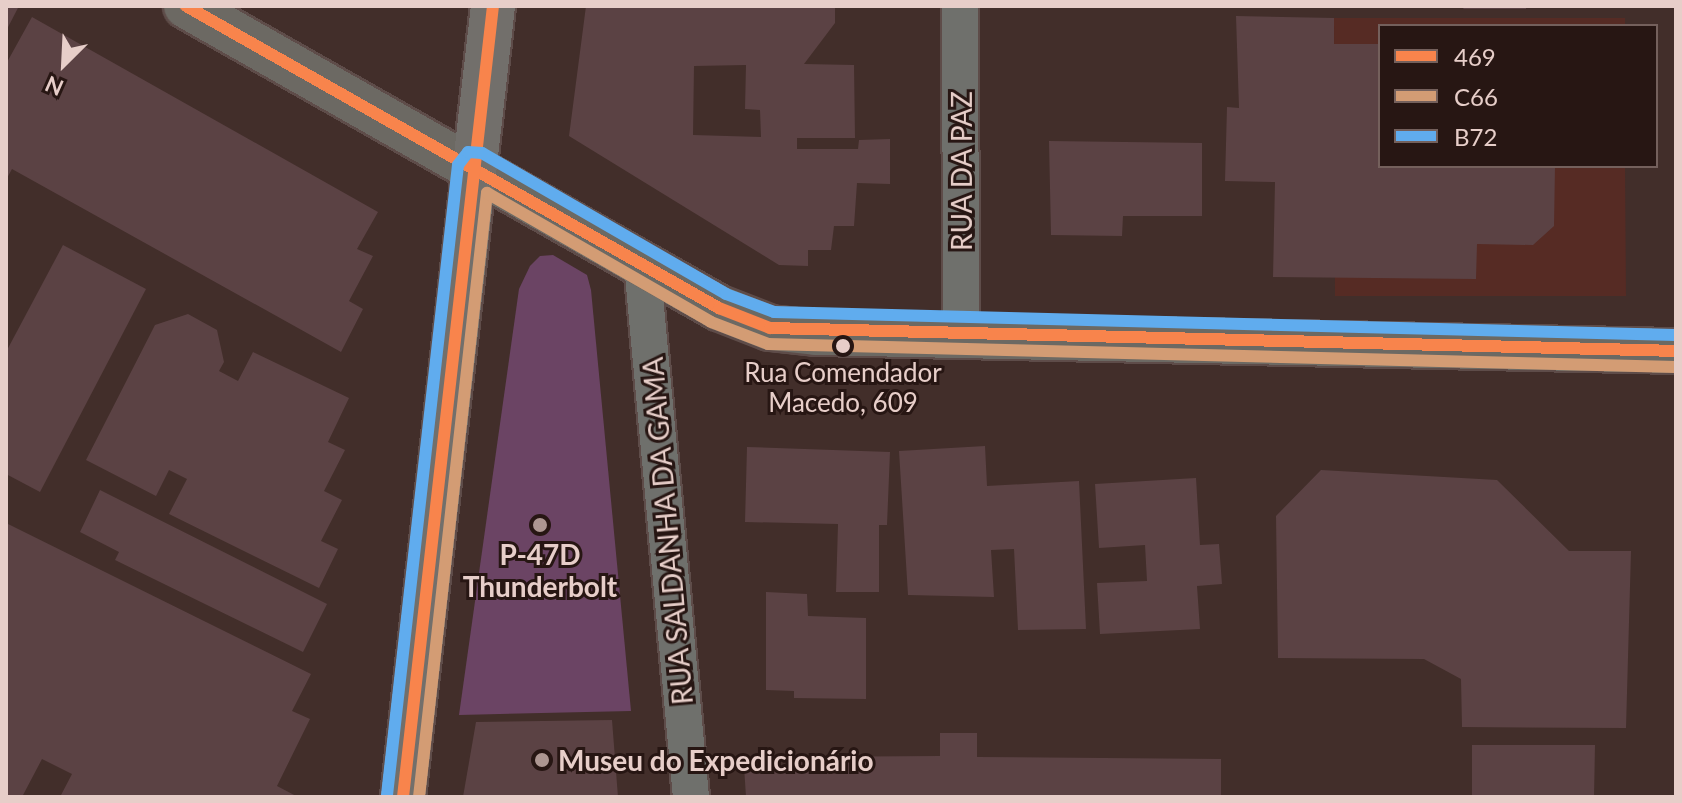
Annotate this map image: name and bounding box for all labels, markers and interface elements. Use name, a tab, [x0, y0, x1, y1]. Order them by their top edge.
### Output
north arrow	[24, 24, 104, 104]
legend	[1378, 24, 1658, 168]
text: 469	[1454, 42, 1496, 71]
text: N	[41, 71, 67, 102]
text: C66	[1454, 82, 1498, 111]
street label: RUA DA PAZ	[944, 90, 978, 252]
text: B72	[1454, 122, 1497, 151]
marker: Rua Comendador Macedo, 609	[835, 338, 851, 354]
street label: RUA SALDANHA DA GAMA	[635, 354, 699, 708]
place label: Rua Comendador Macedo, 609	[744, 357, 942, 418]
marker: P-47D Thunderbolt	[531, 516, 549, 534]
place label: P-47D Thunderbolt	[463, 537, 617, 603]
place label: Museu do Expedicionário	[558, 743, 874, 777]
marker: Museu do Expedicionário	[533, 751, 551, 769]

